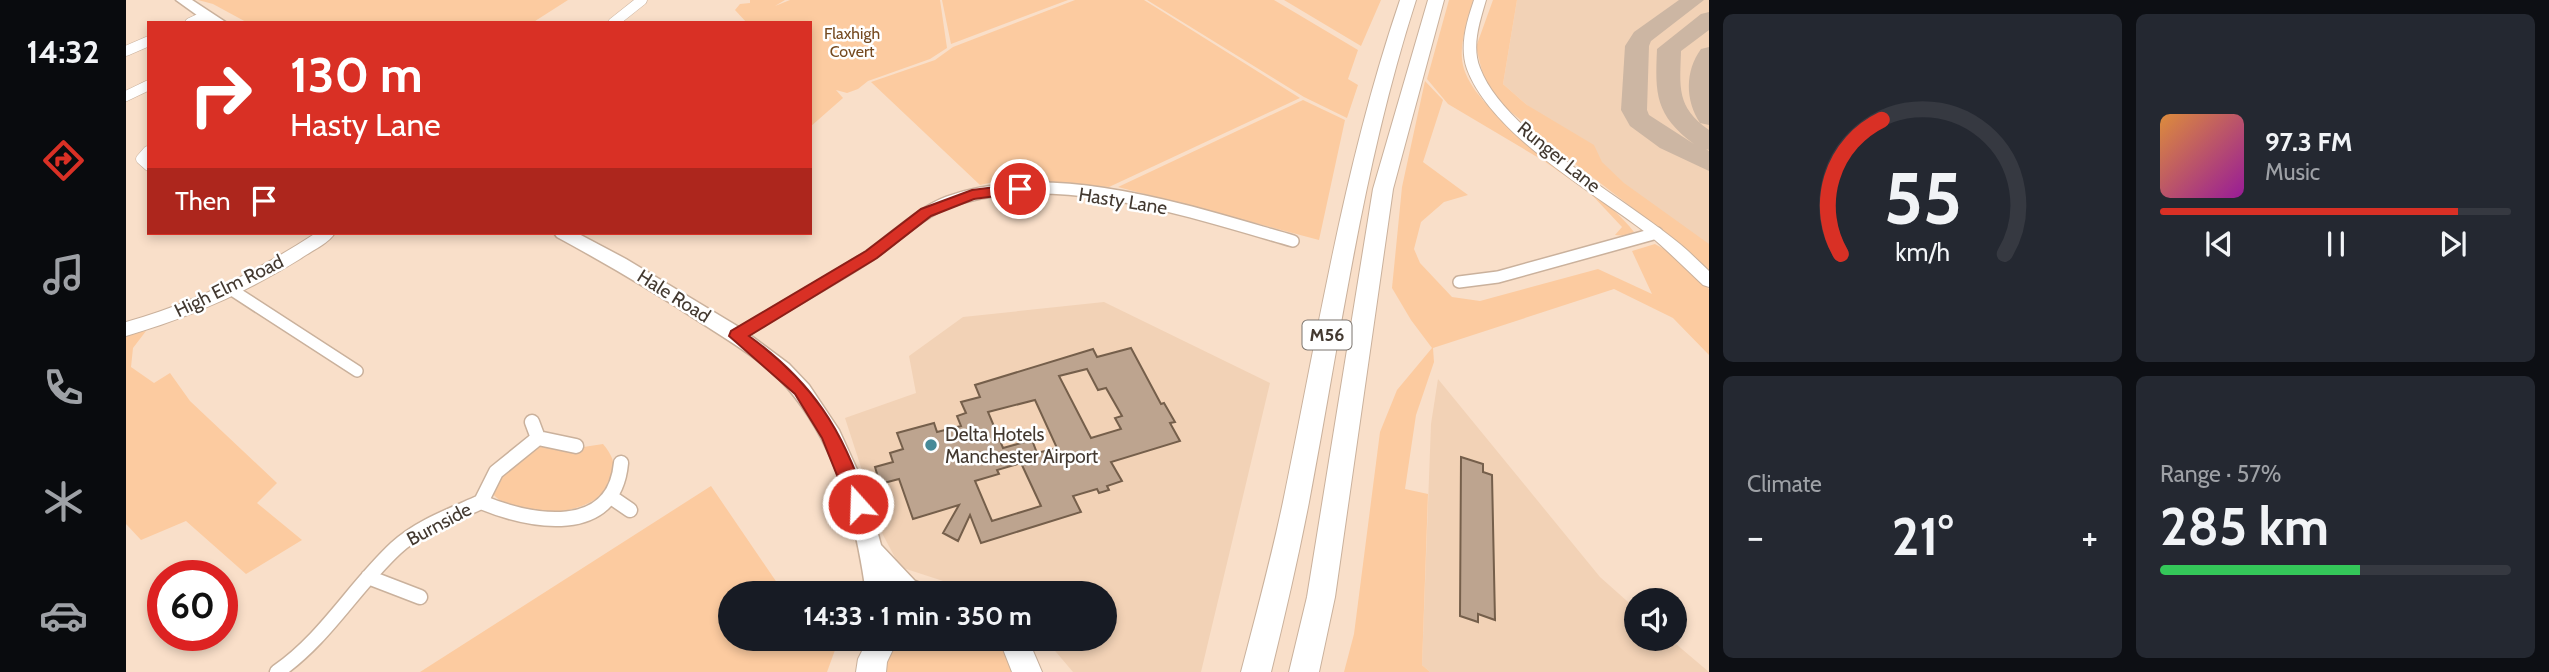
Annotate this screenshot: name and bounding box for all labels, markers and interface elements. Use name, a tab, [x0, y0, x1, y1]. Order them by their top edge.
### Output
park label: Flaxhigh Covert	[824, 24, 880, 61]
text: 14:32	[27, 32, 99, 71]
text: 130 m	[290, 45, 423, 104]
icon: right	[175, 49, 266, 140]
text: Hasty Lane	[290, 105, 441, 144]
street label: Runger Lane	[1513, 117, 1605, 198]
text: 97.3 FM	[2265, 126, 2353, 158]
icon: directions	[39, 136, 88, 185]
text: 55	[1883, 155, 1962, 243]
text: Music	[2265, 158, 2320, 186]
pin	[990, 159, 1050, 219]
icon: arrive	[1001, 170, 1039, 208]
icon: arrive	[245, 182, 283, 220]
street label: Hasty Lane	[1077, 183, 1169, 219]
text: Then	[175, 185, 231, 217]
icon: previous	[2200, 225, 2238, 263]
icon: pause	[2317, 225, 2355, 263]
icon: next	[2434, 225, 2472, 263]
text: km/h	[1895, 237, 1950, 267]
icon: music	[39, 250, 88, 299]
street label: High Elm Road	[171, 250, 287, 322]
street label: Hale Road	[633, 265, 715, 327]
road number: M56	[1302, 320, 1352, 349]
icon: phone	[39, 363, 88, 412]
place label: Delta Hotels Manchester Airport	[945, 423, 1099, 468]
marker: Delta Hotels Manchester Airport	[923, 437, 939, 453]
text: Range · 57%	[2160, 460, 2281, 488]
position arrow	[821, 467, 895, 541]
text: Climate	[1747, 470, 1822, 498]
icon: climate	[39, 477, 88, 526]
text: 285 km	[2160, 495, 2329, 558]
street label: Burnside	[403, 497, 476, 551]
text: 21°	[1892, 505, 1953, 568]
text: −	[1747, 513, 1764, 560]
text: +	[2081, 513, 2098, 560]
speed limit sign: 60	[147, 560, 238, 651]
map controls	[1624, 588, 1687, 651]
button: sound	[1624, 588, 1687, 651]
icon: car	[39, 591, 88, 640]
text: 14:33 · 1 min · 350 m	[803, 600, 1032, 632]

